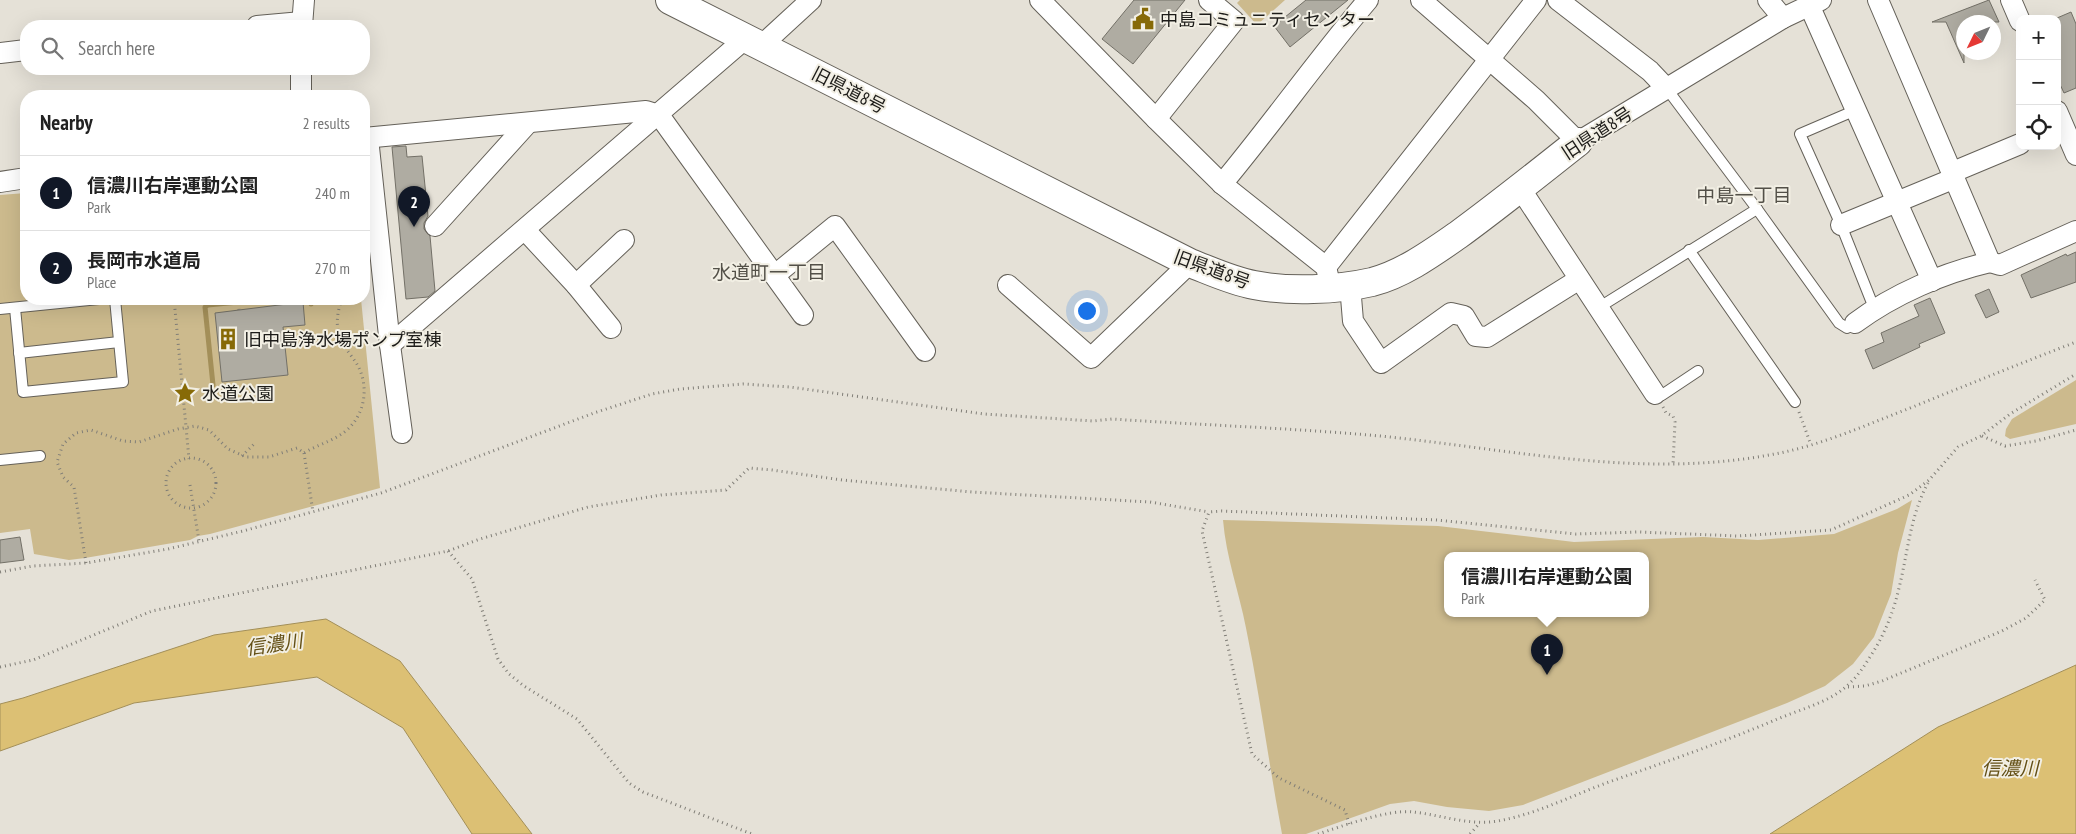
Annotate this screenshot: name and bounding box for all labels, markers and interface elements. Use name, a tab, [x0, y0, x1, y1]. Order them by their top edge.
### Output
public building icon: 中島コミュニティセンター	[1130, 6, 1156, 32]
place label: 中島コミュニティセンター	[1160, 8, 1375, 31]
north arrow	[1956, 15, 2001, 60]
map controls	[2016, 15, 2061, 150]
button: +	[2016, 15, 2061, 60]
search box	[20, 20, 370, 75]
icon: search	[38, 34, 66, 62]
text: Search here	[78, 36, 155, 60]
button: −	[2016, 60, 2061, 105]
street label: 旧県道8号	[808, 62, 890, 118]
street label: 旧県道8号	[1557, 102, 1637, 164]
button: locate	[2016, 105, 2061, 150]
text: Nearby	[40, 109, 93, 136]
text: 2 results	[303, 113, 350, 133]
text: 信濃川右岸運動公園	[87, 173, 258, 197]
text: 1	[52, 183, 60, 203]
text: 240 m	[315, 183, 350, 203]
district label: 中島一丁目	[1696, 183, 1792, 207]
pin: 2	[398, 186, 430, 227]
text: Park	[87, 197, 111, 217]
street label: 旧県道8号	[1170, 244, 1254, 294]
text: 長岡市水道局	[87, 248, 201, 272]
text: 2	[52, 258, 60, 278]
text: 270 m	[315, 258, 350, 278]
district label: 水道町一丁目	[712, 260, 826, 284]
text: Place	[87, 272, 116, 292]
your location	[1074, 298, 1100, 324]
building icon: 旧中島浄水場ポンプ室棟	[215, 326, 241, 352]
place label: 旧中島浄水場ポンプ室棟	[244, 328, 441, 351]
place icon: 水道公園	[172, 380, 198, 406]
place label: 水道公園	[202, 382, 274, 405]
popup	[1444, 552, 1649, 617]
text: 信濃川右岸運動公園	[1461, 564, 1632, 588]
text: Park	[1461, 588, 1485, 608]
water label: 信濃川	[244, 628, 306, 660]
pin: 1	[1531, 634, 1563, 675]
water label: 信濃川	[1981, 756, 2040, 780]

